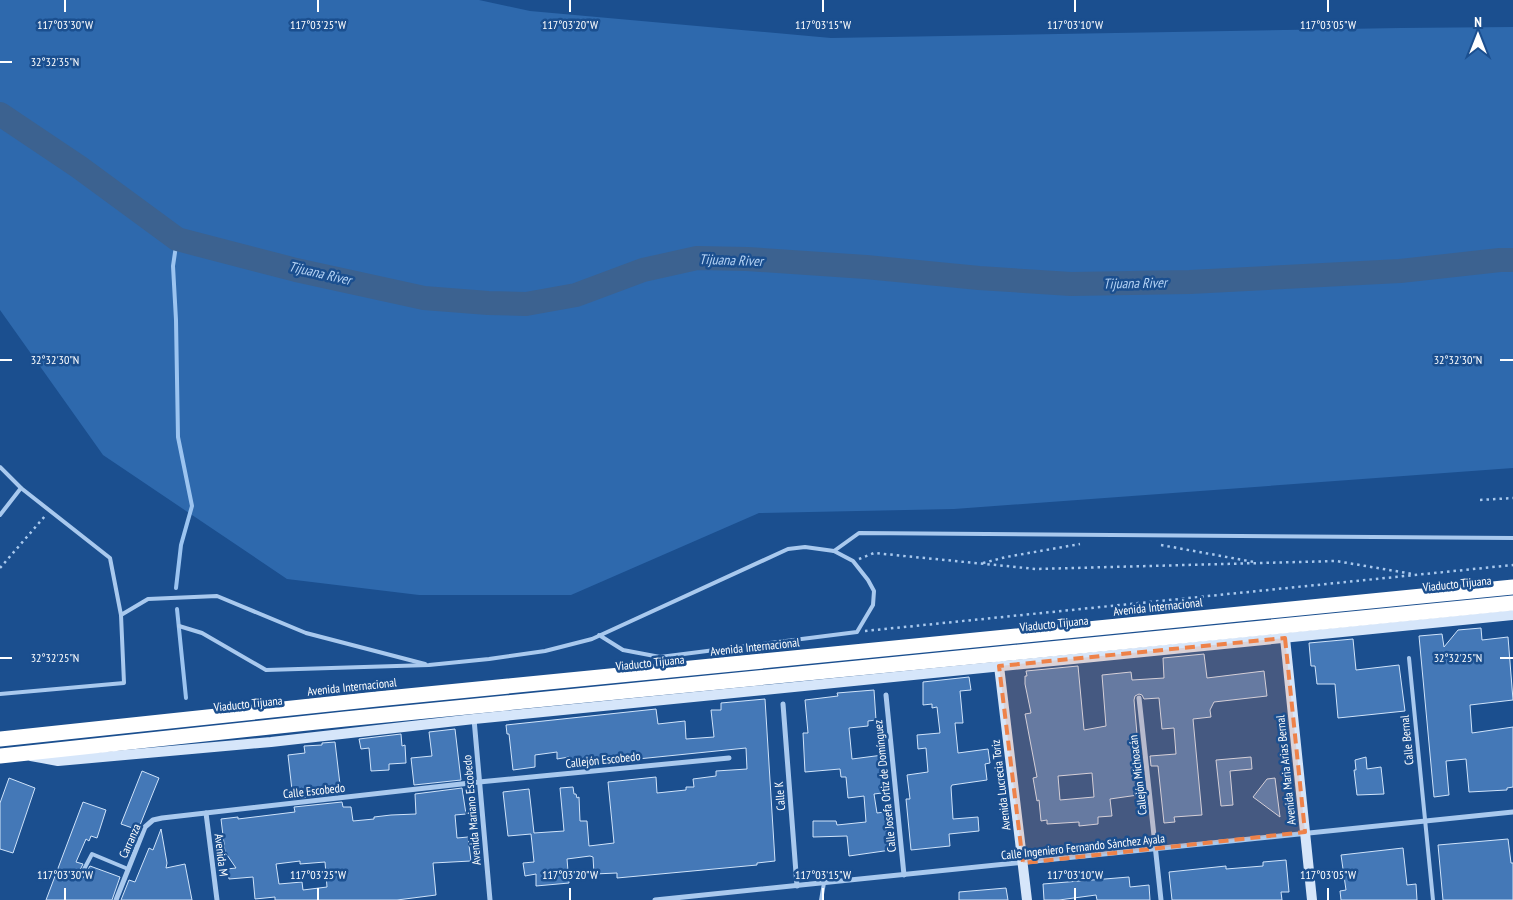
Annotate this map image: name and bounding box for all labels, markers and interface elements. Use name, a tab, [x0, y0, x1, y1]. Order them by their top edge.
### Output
north arrow	[1453, 10, 1503, 60]
text: N	[1474, 13, 1482, 31]
text: 117°03'30"W	[37, 17, 93, 32]
text: 117°03'25"W	[290, 17, 346, 32]
text: 117°03'20"W	[542, 17, 598, 32]
text: 117°03'15"W	[795, 17, 851, 32]
text: 117°03'10"W	[1047, 17, 1103, 32]
text: 117°03'05"W	[1300, 17, 1356, 32]
text: 32°32'35"N	[31, 54, 79, 69]
water label: Tijuana River	[699, 250, 765, 270]
water label: Tijuana River	[287, 257, 355, 289]
water label: Tijuana River	[1103, 273, 1169, 293]
text: 32°32'30"N	[31, 352, 79, 367]
text: 32°32'30"N	[1434, 352, 1482, 367]
street label: Viaducto Tijuana	[1421, 572, 1492, 595]
street label: Avenida Internacional	[1112, 594, 1204, 619]
street label: Viaducto Tijuana	[1018, 612, 1089, 635]
street label: Avenida Internacional	[709, 634, 801, 659]
text: 32°32'25"N	[31, 650, 79, 665]
text: 32°32'25"N	[1434, 650, 1482, 665]
street label: Viaducto Tijuana	[614, 651, 685, 674]
street label: Avenida Internacional	[306, 674, 398, 699]
street label: Viaducto Tijuana	[212, 692, 283, 715]
street label: Avenida Maria Arias Bernal	[1272, 714, 1299, 826]
street label: Calle Bernal	[1396, 714, 1417, 766]
street label: Calle Josefa Ortiz de Domínguez	[870, 719, 899, 853]
street label: Callejón Michoacán	[1125, 734, 1150, 816]
street label: Avenida Lucrecia Toriz	[988, 739, 1014, 831]
street label: Callejón Escobedo	[565, 748, 641, 771]
street label: Avenida Mariano Escobedo	[459, 754, 484, 866]
street label: Calle Escobedo	[282, 780, 346, 801]
street label: Calle K	[771, 781, 788, 811]
street label: Carranza	[115, 821, 144, 860]
street label: Calle Ingeniero Fernando Sánchez Ayala	[1000, 830, 1166, 863]
street label: Avenida M	[211, 833, 232, 877]
text: 117°03'30"W	[37, 867, 93, 882]
text: 117°03'25"W	[290, 867, 346, 882]
text: 117°03'20"W	[542, 867, 598, 882]
text: 117°03'15"W	[795, 867, 851, 882]
text: 117°03'10"W	[1047, 867, 1103, 882]
text: 117°03'05"W	[1300, 867, 1356, 882]

